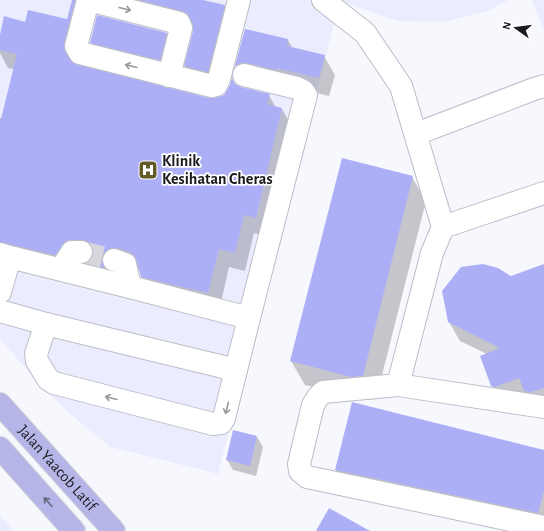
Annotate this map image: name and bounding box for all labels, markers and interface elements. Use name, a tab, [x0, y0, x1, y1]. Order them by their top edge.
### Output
one-way arrow	[118, 6, 131, 13]
north arrow	[496, 8, 536, 48]
text: N	[501, 21, 513, 31]
one-way arrow	[125, 62, 138, 70]
place label: Klinik Kesihatan Cheras	[162, 153, 273, 187]
hospital icon: Klinik Kesihatan Cheras	[137, 159, 159, 181]
one-way arrow	[105, 393, 118, 401]
one-way arrow	[223, 401, 230, 414]
street label: Jalan Yaacob Latif	[15, 422, 101, 515]
one-way arrow	[43, 497, 52, 507]

